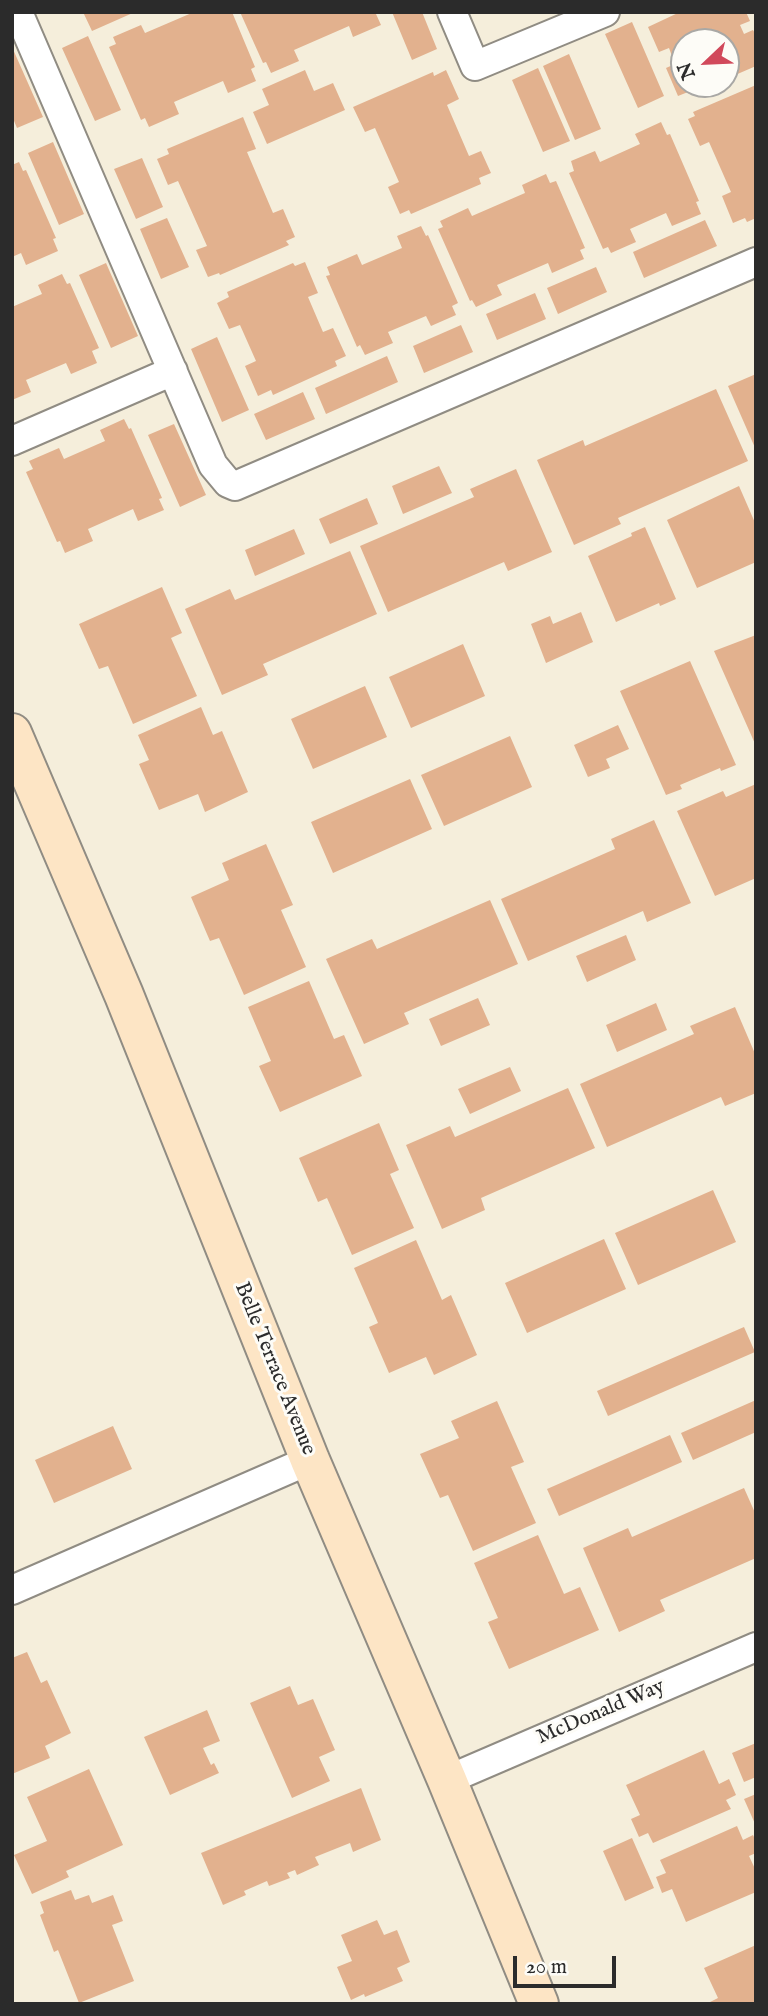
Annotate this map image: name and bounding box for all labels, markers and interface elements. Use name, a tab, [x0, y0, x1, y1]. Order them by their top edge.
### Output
north arrow	[670, 28, 740, 98]
text: N	[673, 58, 702, 83]
street label: Belle Terrace Avenue	[228, 1279, 320, 1459]
street label: McDonald Way	[533, 1675, 669, 1751]
scale bar	[516, 1942, 619, 1986]
text: 20 m	[526, 1954, 567, 1981]

